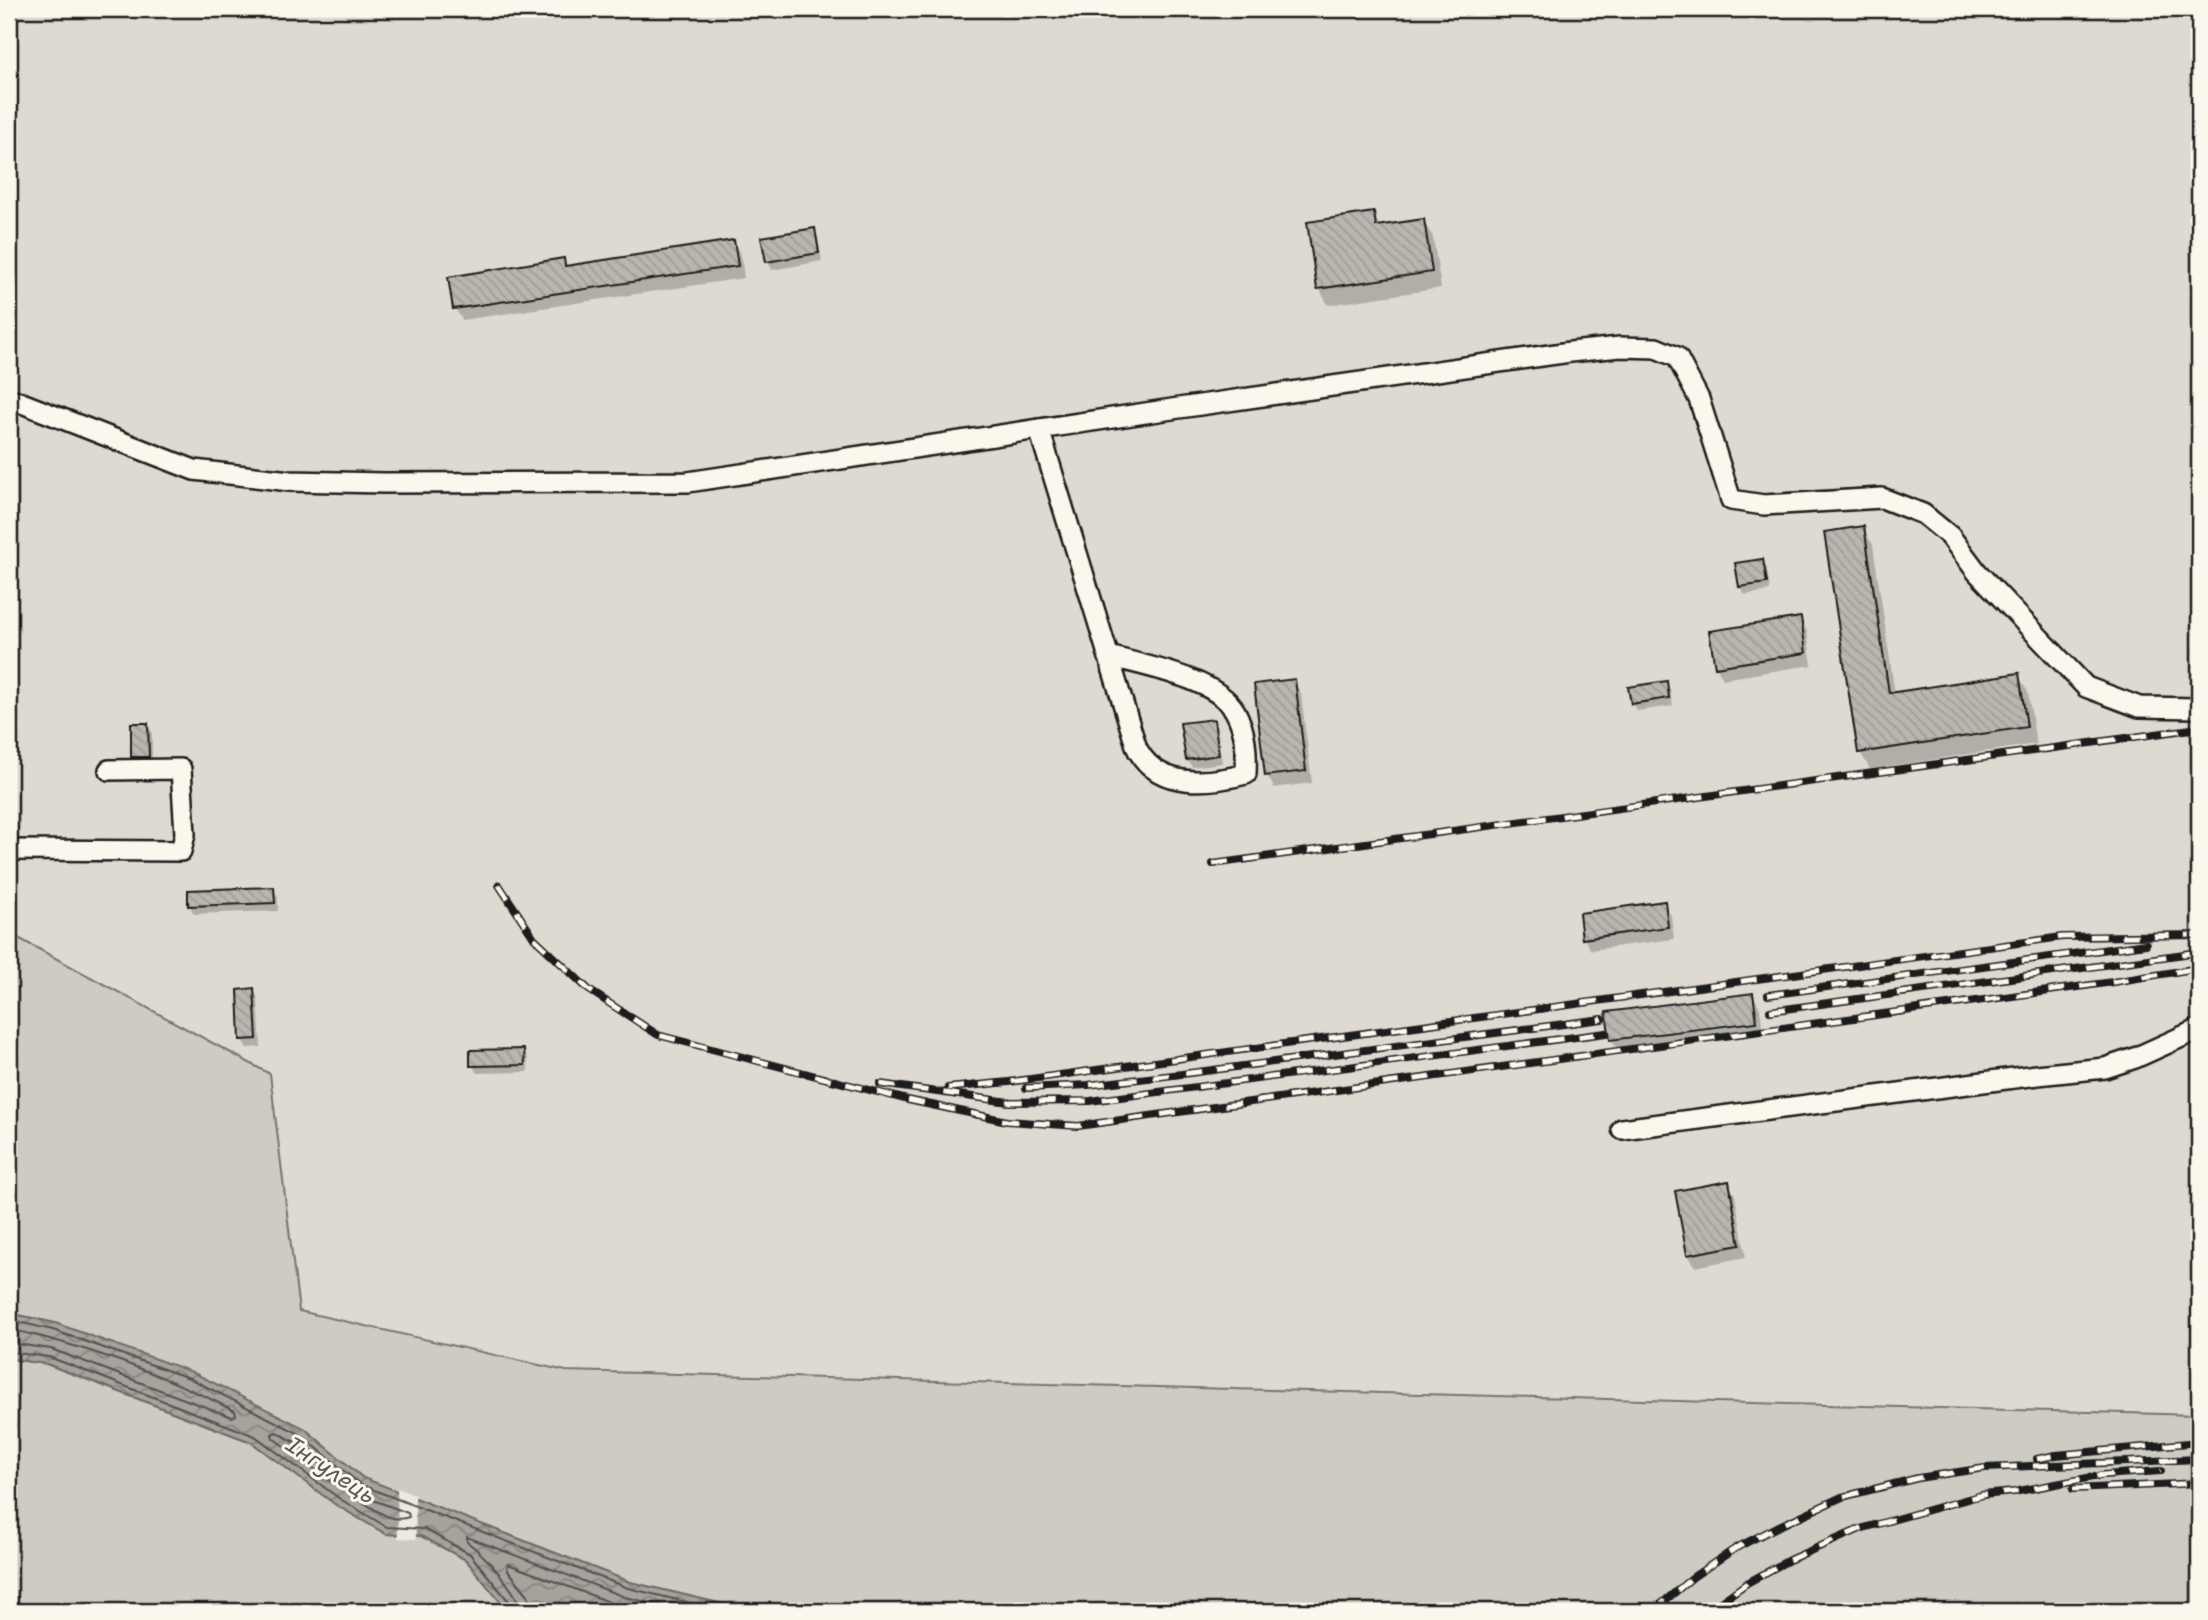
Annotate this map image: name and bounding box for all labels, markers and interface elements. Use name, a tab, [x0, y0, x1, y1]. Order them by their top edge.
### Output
water label: Інгулець	[280, 1429, 381, 1511]

